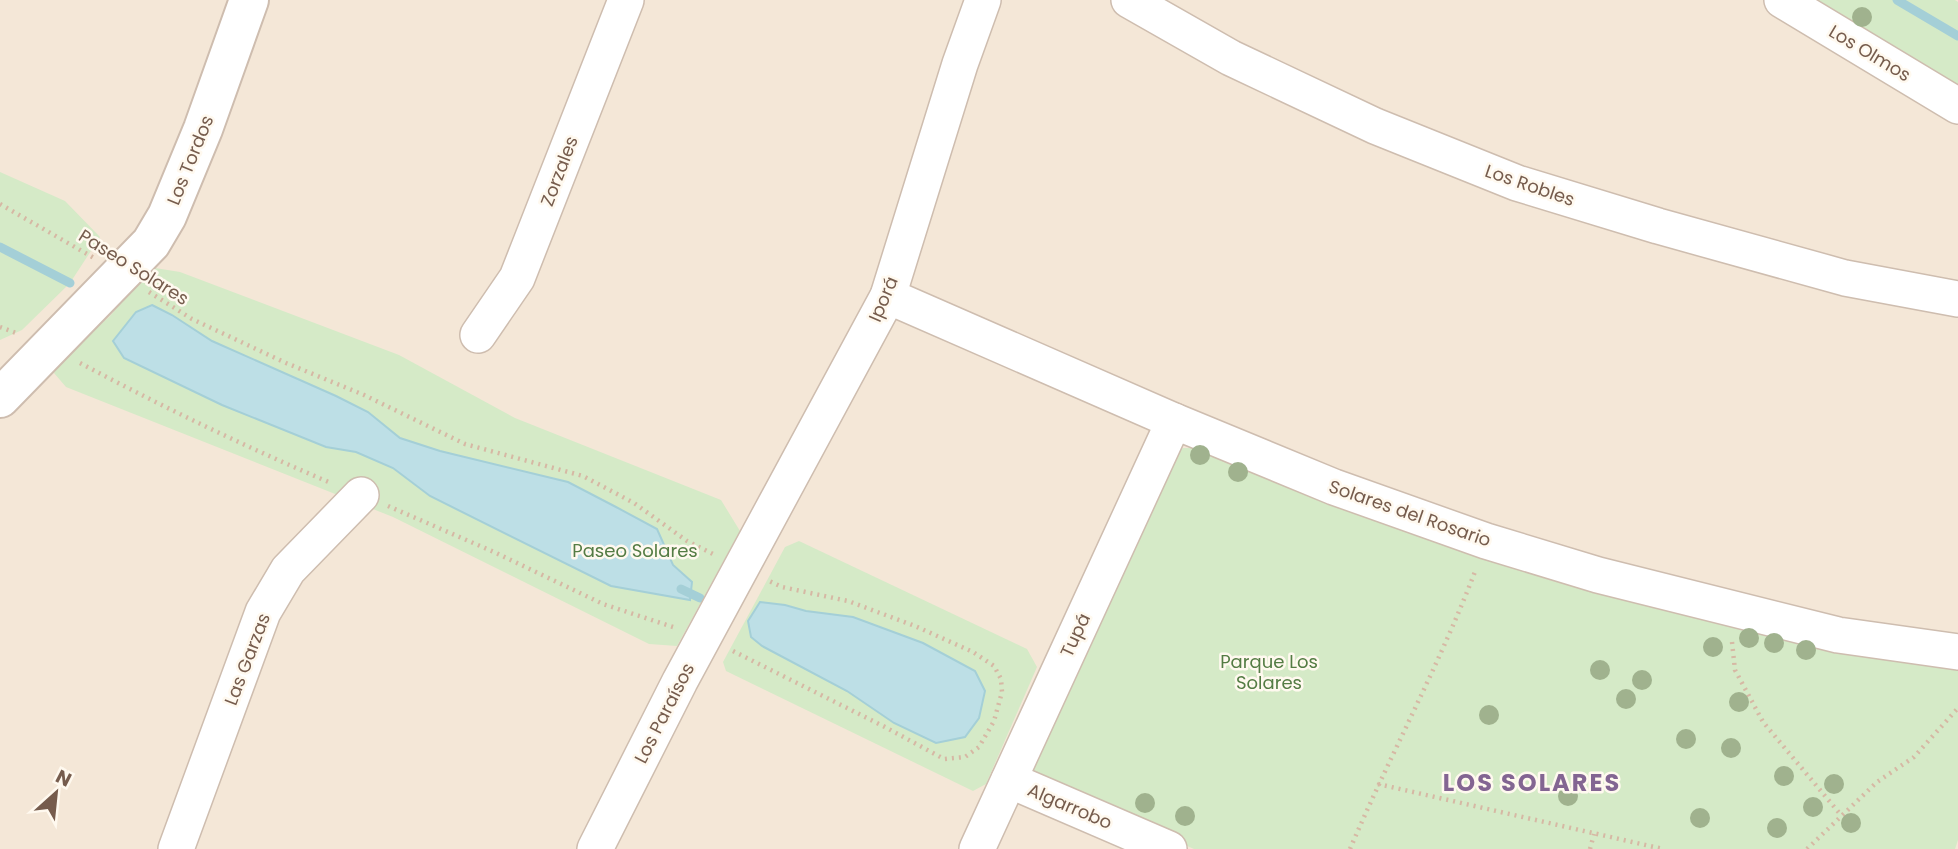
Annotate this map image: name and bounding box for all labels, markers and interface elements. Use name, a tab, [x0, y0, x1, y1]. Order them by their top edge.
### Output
street label: Los Olmos	[1824, 19, 1916, 87]
street label: Los Tordos	[161, 111, 219, 209]
street label: Zorzales	[534, 132, 584, 210]
street label: Los Robles	[1482, 158, 1578, 212]
street label: Paseo Solares	[74, 223, 194, 311]
street label: Iporá	[862, 272, 904, 326]
street label: Solares del Rosario	[1326, 474, 1494, 552]
park label: Paseo Solares	[572, 538, 698, 563]
street label: Las Garzas	[218, 609, 276, 709]
street label: Tupá	[1054, 609, 1096, 661]
park label: Parque Los Solares	[1220, 649, 1318, 695]
street label: Los Paraísos	[628, 658, 700, 768]
north arrow	[21, 758, 91, 828]
text: N	[51, 763, 76, 794]
district label: LOS SOLARES	[1443, 766, 1621, 799]
street label: Algarrobo	[1024, 777, 1116, 835]

